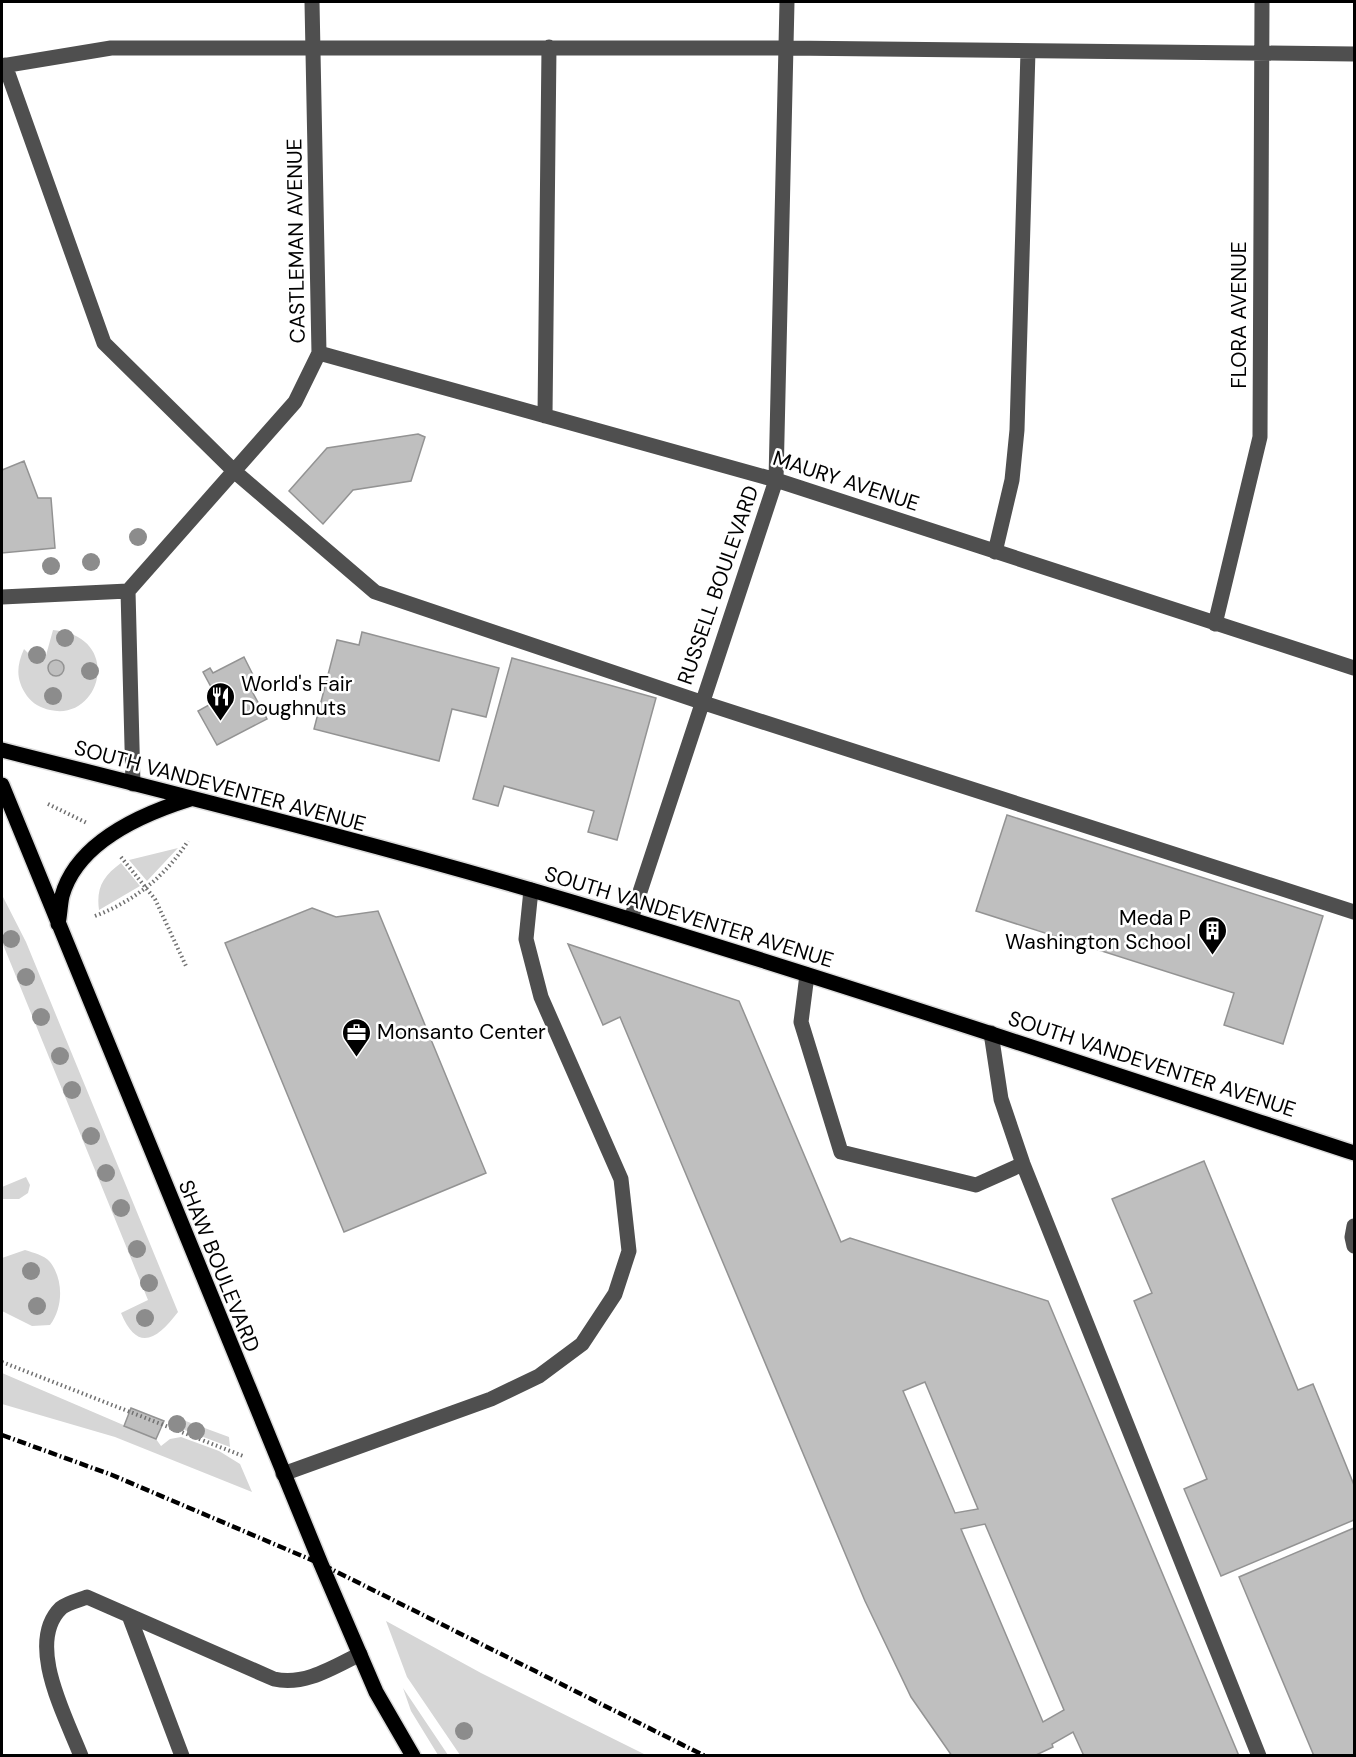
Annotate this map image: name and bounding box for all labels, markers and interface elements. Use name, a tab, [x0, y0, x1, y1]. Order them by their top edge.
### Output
street label: CASTLEMAN AVENUE	[280, 138, 312, 344]
street label: FLORA AVENUE	[1225, 241, 1253, 389]
street label: MAURY AVENUE	[769, 444, 923, 518]
street label: RUSSELL BOULEVARD	[671, 482, 765, 688]
place label: World's Fair Doughnuts	[241, 670, 353, 722]
restaurant icon: World's Fair Doughnuts	[204, 680, 236, 722]
street label: SOUTH VANDEVENTER AVENUE	[71, 734, 369, 838]
street label: SOUTH VANDEVENTER AVENUE	[541, 860, 837, 974]
place label: Meda P Washington School	[1005, 904, 1191, 956]
building icon: Meda P Washington School	[1196, 914, 1228, 956]
street label: SOUTH VANDEVENTER AVENUE	[1005, 1004, 1299, 1124]
office icon: Monsanto Center	[340, 1016, 372, 1058]
place label: Monsanto Center	[377, 1018, 546, 1046]
street label: SHAW BOULEVARD	[172, 1176, 266, 1356]

